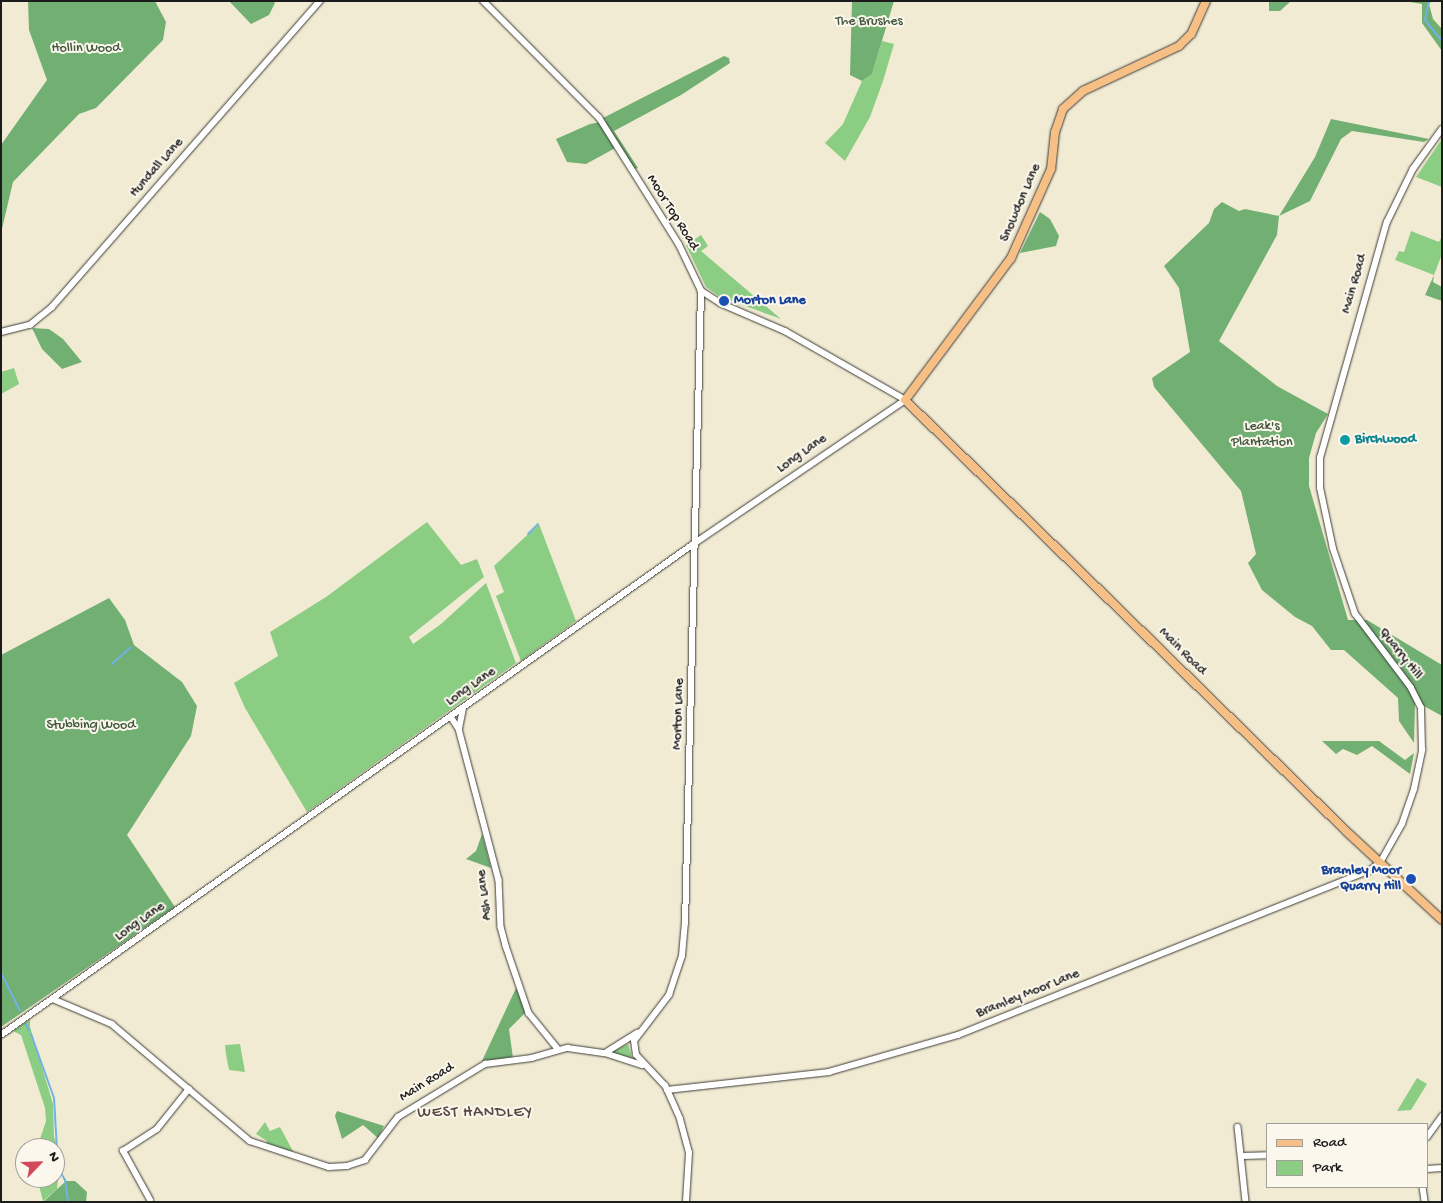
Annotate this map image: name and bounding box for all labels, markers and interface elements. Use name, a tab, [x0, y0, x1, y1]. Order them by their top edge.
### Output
park label: The Brushes	[835, 14, 903, 30]
park label: Hollin Wood	[51, 41, 121, 57]
street label: Hundall Lane	[127, 135, 187, 201]
street label: Snowdon Lane	[997, 161, 1045, 245]
street label: Moor Top Road	[642, 172, 702, 254]
street label: Main Road	[1339, 252, 1371, 316]
place label: Morton Lane	[734, 293, 806, 309]
marker: Morton Lane	[718, 295, 730, 307]
park label: Leak's Plantation	[1231, 419, 1293, 452]
street label: Long Lane	[774, 431, 830, 477]
place label: Birchwood	[1355, 432, 1416, 448]
marker: Birchwood	[1339, 434, 1351, 446]
street label: Main Road	[1154, 624, 1210, 680]
street label: Quarry Hill	[1375, 625, 1425, 683]
street label: Long Lane	[443, 664, 499, 710]
street label: Morton Lane	[669, 678, 689, 750]
park label: Stubbing Wood	[46, 718, 136, 734]
place label: Bramley Moor Quarry Hill	[1321, 863, 1401, 896]
street label: Ash Lane	[474, 869, 496, 921]
marker: Bramley Moor Quarry Hill	[1405, 873, 1417, 885]
street label: Long Lane	[112, 899, 168, 945]
street label: Bramley Moor Lane	[974, 966, 1082, 1022]
street label: Main Road	[397, 1060, 457, 1106]
district label: WEST HANDLEY	[416, 1104, 534, 1124]
legend	[1266, 1123, 1428, 1188]
text: Road	[1313, 1134, 1346, 1152]
north arrow	[15, 1138, 65, 1188]
text: N	[44, 1149, 63, 1165]
text: Park	[1313, 1159, 1342, 1177]

